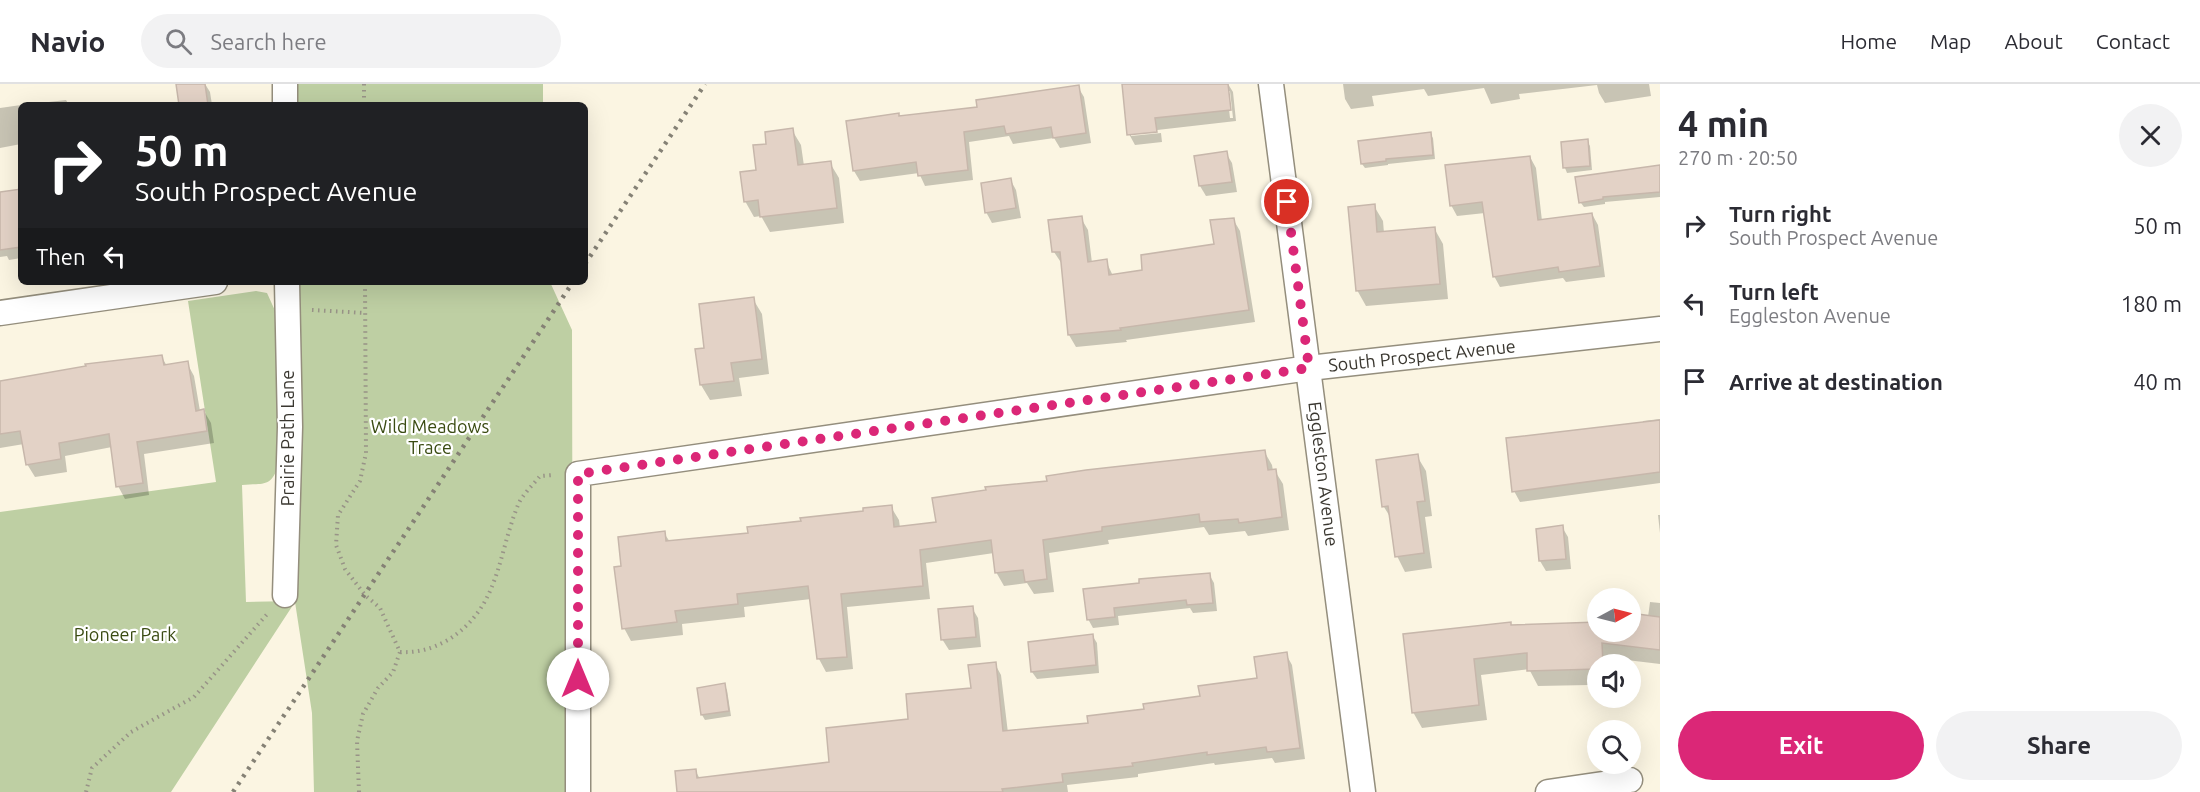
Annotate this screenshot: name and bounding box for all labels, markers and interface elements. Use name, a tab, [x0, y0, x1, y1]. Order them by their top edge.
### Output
search box	[141, 14, 561, 68]
icon: search	[162, 25, 195, 58]
text: Navio	[30, 26, 105, 57]
text: Search here	[210, 29, 327, 54]
text: Home	[1840, 29, 1897, 53]
text: Map	[1930, 29, 1971, 53]
text: About	[2004, 29, 2063, 53]
text: Contact	[2096, 29, 2170, 53]
text: 4 min	[1678, 103, 1769, 144]
button: close	[2119, 104, 2182, 167]
icon: right	[36, 126, 114, 204]
text: 50 m	[135, 127, 229, 174]
text: 270 m · 20:50	[1678, 146, 1798, 169]
text: South Prospect Avenue	[135, 176, 417, 206]
pin	[1261, 176, 1312, 227]
icon: arrive	[1270, 185, 1303, 218]
text: Turn right	[1729, 201, 1831, 226]
icon: right	[1678, 209, 1711, 242]
text: 50 m	[2133, 213, 2182, 238]
text: South Prospect Avenue	[1729, 226, 1938, 249]
icon: left	[98, 240, 131, 273]
text: Then	[36, 244, 86, 269]
text: Turn left	[1729, 279, 1819, 304]
icon: left	[1678, 287, 1711, 320]
text: 180 m	[2121, 291, 2182, 316]
text: Eggleston Avenue	[1729, 304, 1891, 327]
street label: South Prospect Avenue	[1327, 335, 1517, 375]
icon: arrive	[1678, 365, 1711, 398]
text: Arrive at destination	[1729, 369, 1943, 394]
text: 40 m	[2133, 369, 2182, 394]
street label: Prairie Path Lane	[277, 370, 297, 506]
street label: Eggleston Avenue	[1305, 400, 1343, 547]
park label: Wild Meadows Trace	[371, 416, 489, 457]
north arrow	[1587, 588, 1641, 642]
map controls	[1587, 588, 1641, 774]
park label: Pioneer Park	[74, 624, 176, 644]
position arrow	[546, 647, 610, 711]
button: sound	[1587, 654, 1641, 708]
button: Exit	[1678, 711, 1924, 780]
button: Share	[1936, 711, 2182, 780]
button: search	[1587, 720, 1641, 774]

